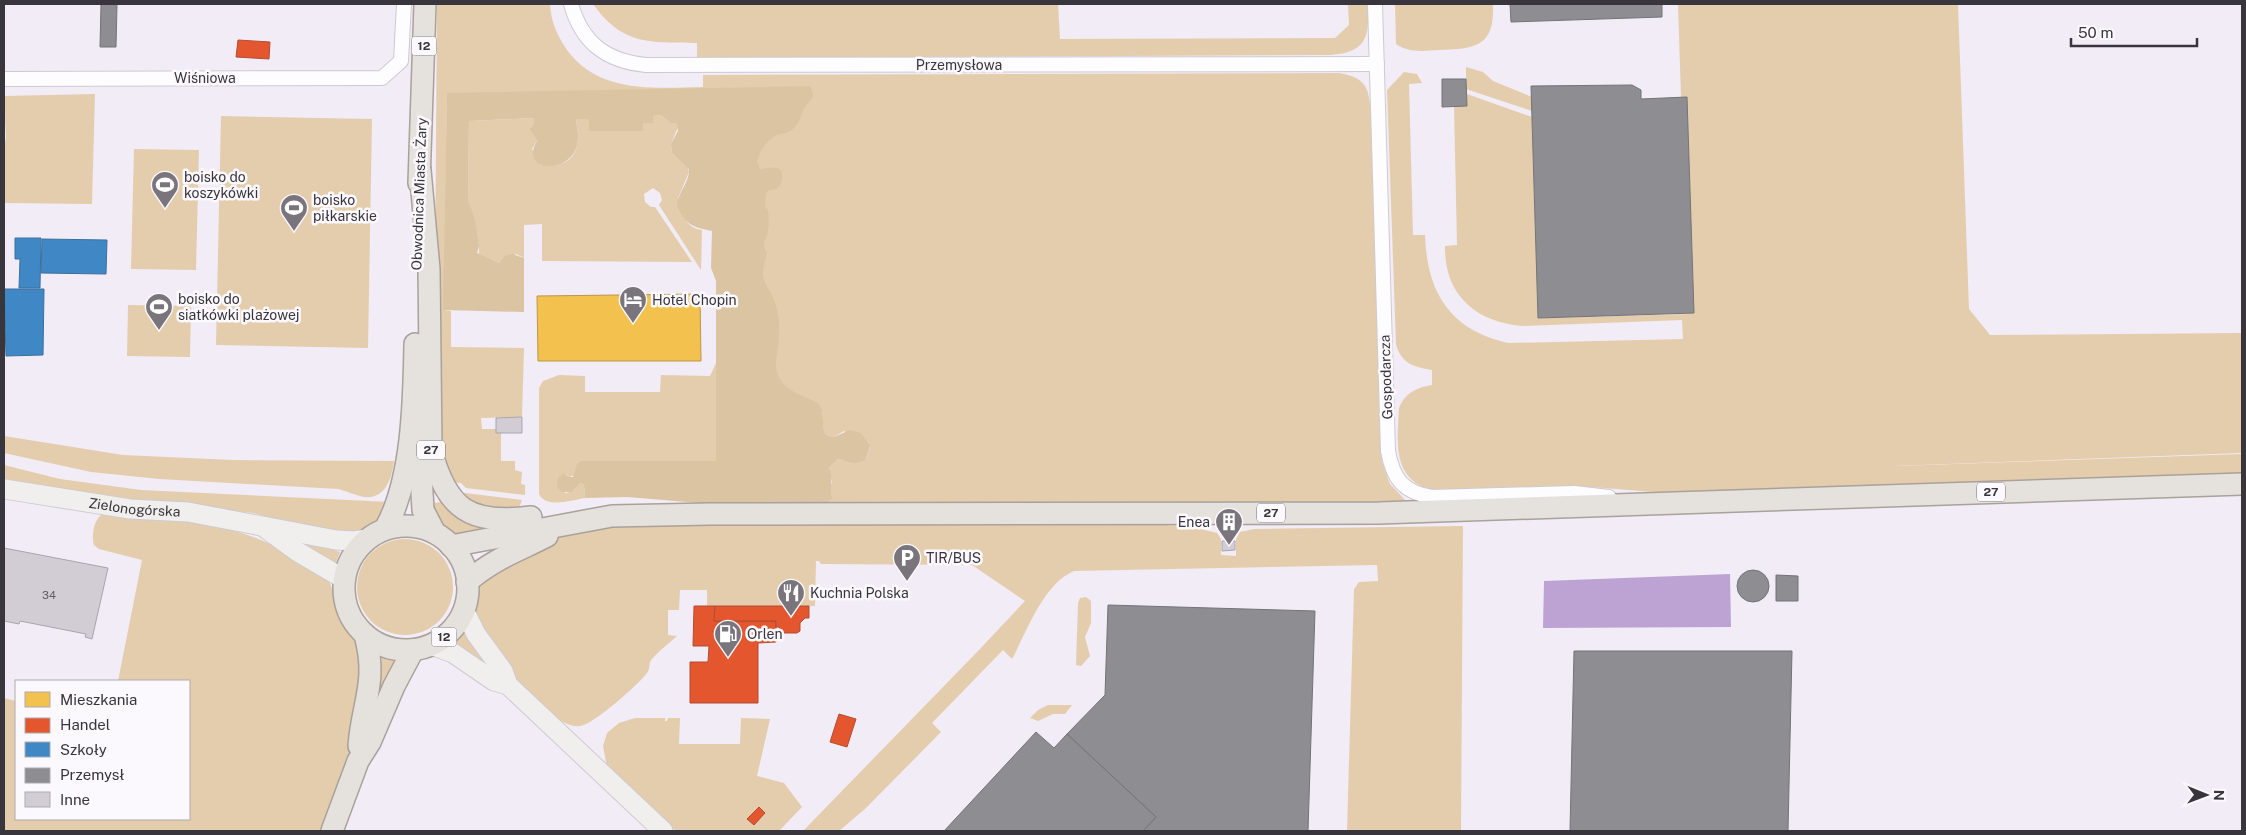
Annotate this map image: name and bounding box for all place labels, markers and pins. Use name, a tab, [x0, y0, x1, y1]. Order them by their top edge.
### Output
place label: boisko do koszykówki	[184, 169, 258, 201]
sports icon: boisko do koszykówki	[150, 170, 180, 209]
place label: boisko piłkarskie	[313, 192, 377, 224]
sports icon: boisko piłkarskie	[279, 193, 309, 232]
hotel icon: Hotel Chopin	[618, 285, 648, 324]
place label: boisko do siatkówki plażowej	[178, 291, 300, 323]
sports icon: boisko do siatkówki plażowej	[144, 292, 174, 331]
place label: Hotel Chopin	[652, 292, 737, 308]
building icon: Enea	[1214, 507, 1244, 546]
place label: Enea	[1178, 514, 1210, 530]
parking icon: TIR/BUS	[892, 543, 922, 582]
place label: TIR/BUS	[926, 550, 981, 566]
restaurant icon: Kuchnia Polska	[776, 578, 806, 617]
place label: Kuchnia Polska	[810, 585, 909, 601]
fuel station icon: Orlen	[713, 619, 743, 658]
place label: Orlen	[747, 626, 783, 642]

